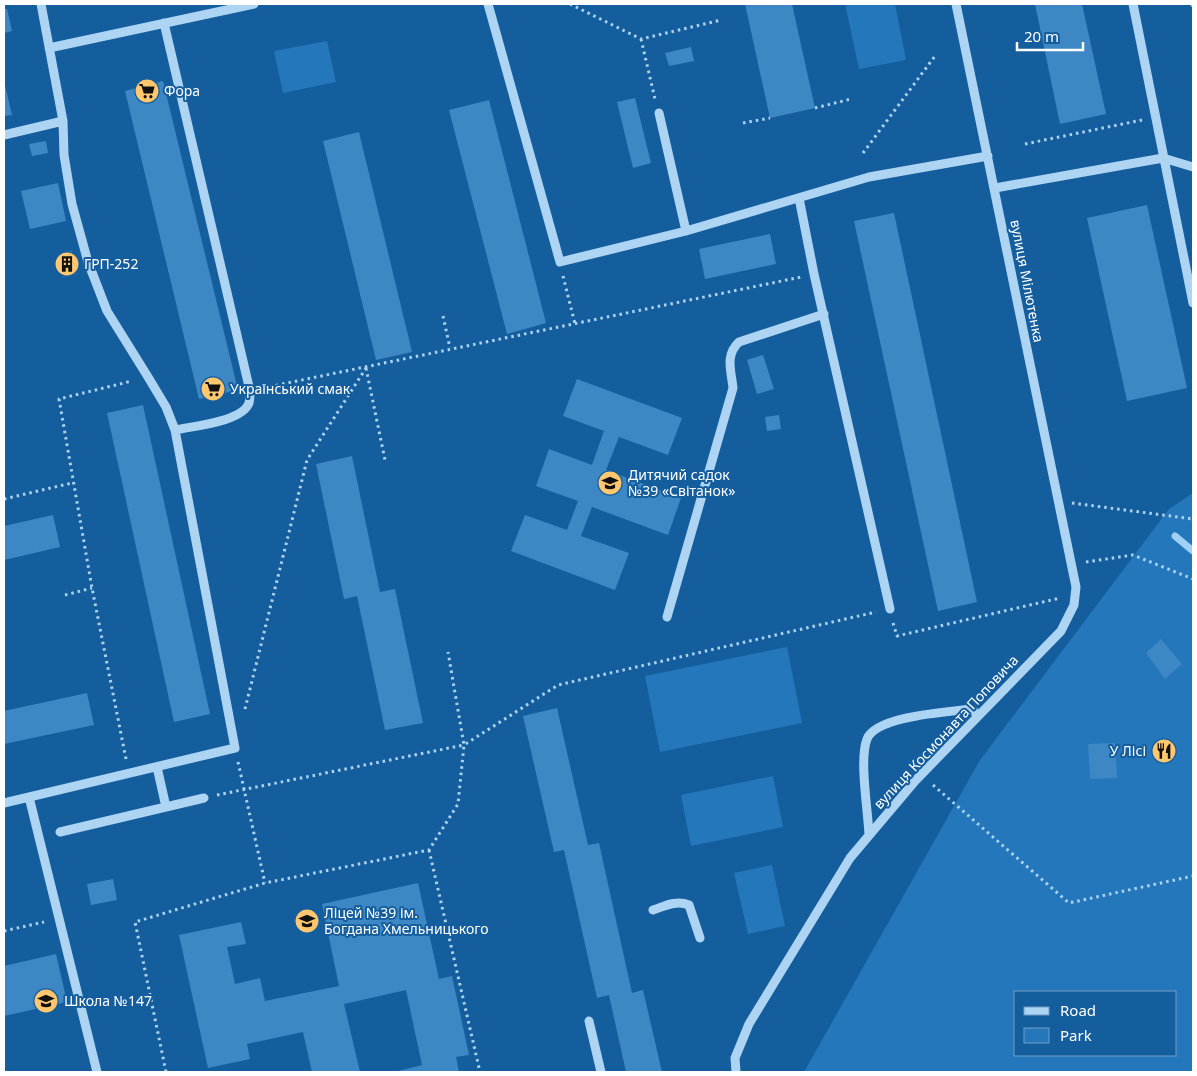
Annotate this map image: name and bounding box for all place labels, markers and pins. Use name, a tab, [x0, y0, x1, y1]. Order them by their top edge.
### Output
supermarket icon: Фора	[134, 78, 160, 104]
place label: Фора	[164, 81, 200, 100]
building icon: ГРП-252	[54, 251, 80, 277]
place label: ГРП-252	[84, 254, 138, 273]
supermarket icon: Український смак	[200, 376, 226, 402]
place label: Український смак	[230, 379, 351, 398]
place label: Дитячий садок №39 «Світанок»	[628, 465, 735, 500]
school or university icon: Дитячий садок №39 «Світанок»	[597, 470, 623, 496]
restaurant icon: У Лісі	[1151, 738, 1177, 764]
place label: У Лісі	[1110, 741, 1146, 760]
place label: Ліцей №39 ім. Богдана Хмельницького	[324, 903, 489, 938]
school or university icon: Ліцей №39 ім. Богдана Хмельницького	[294, 908, 320, 934]
school or university icon: Школа №147	[33, 988, 59, 1014]
place label: Школа №147	[64, 991, 152, 1010]

